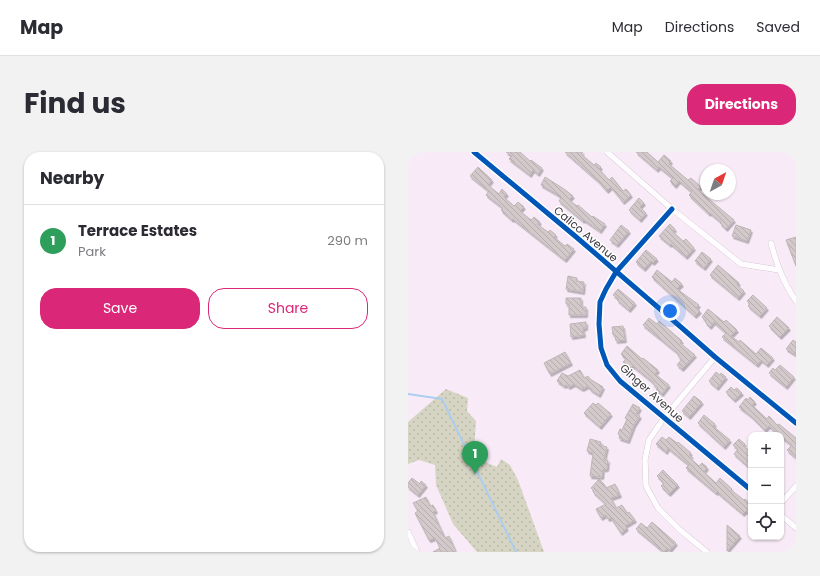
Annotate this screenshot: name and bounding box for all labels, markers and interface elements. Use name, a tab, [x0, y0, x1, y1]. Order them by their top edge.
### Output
text: Map	[20, 14, 63, 41]
text: Map	[612, 17, 643, 37]
text: Directions	[665, 17, 734, 37]
text: Saved	[756, 17, 800, 37]
text: Find us	[24, 84, 126, 123]
button: Directions	[687, 84, 796, 125]
north arrow	[700, 164, 736, 200]
text: Nearby	[40, 166, 104, 190]
street label: Calico Avenue	[550, 202, 622, 266]
text: Terrace Estates	[78, 220, 197, 241]
text: 1	[51, 231, 55, 250]
text: 290 m	[327, 231, 368, 250]
text: Park	[78, 242, 106, 261]
button: Save	[40, 288, 200, 329]
button: Share	[208, 288, 368, 329]
your location	[660, 301, 680, 321]
street label: Ginger Avenue	[617, 360, 688, 426]
map controls	[748, 432, 784, 540]
button: +	[748, 432, 784, 468]
pin: 1	[462, 441, 488, 474]
button: −	[748, 468, 784, 504]
button: locate	[748, 504, 784, 540]

